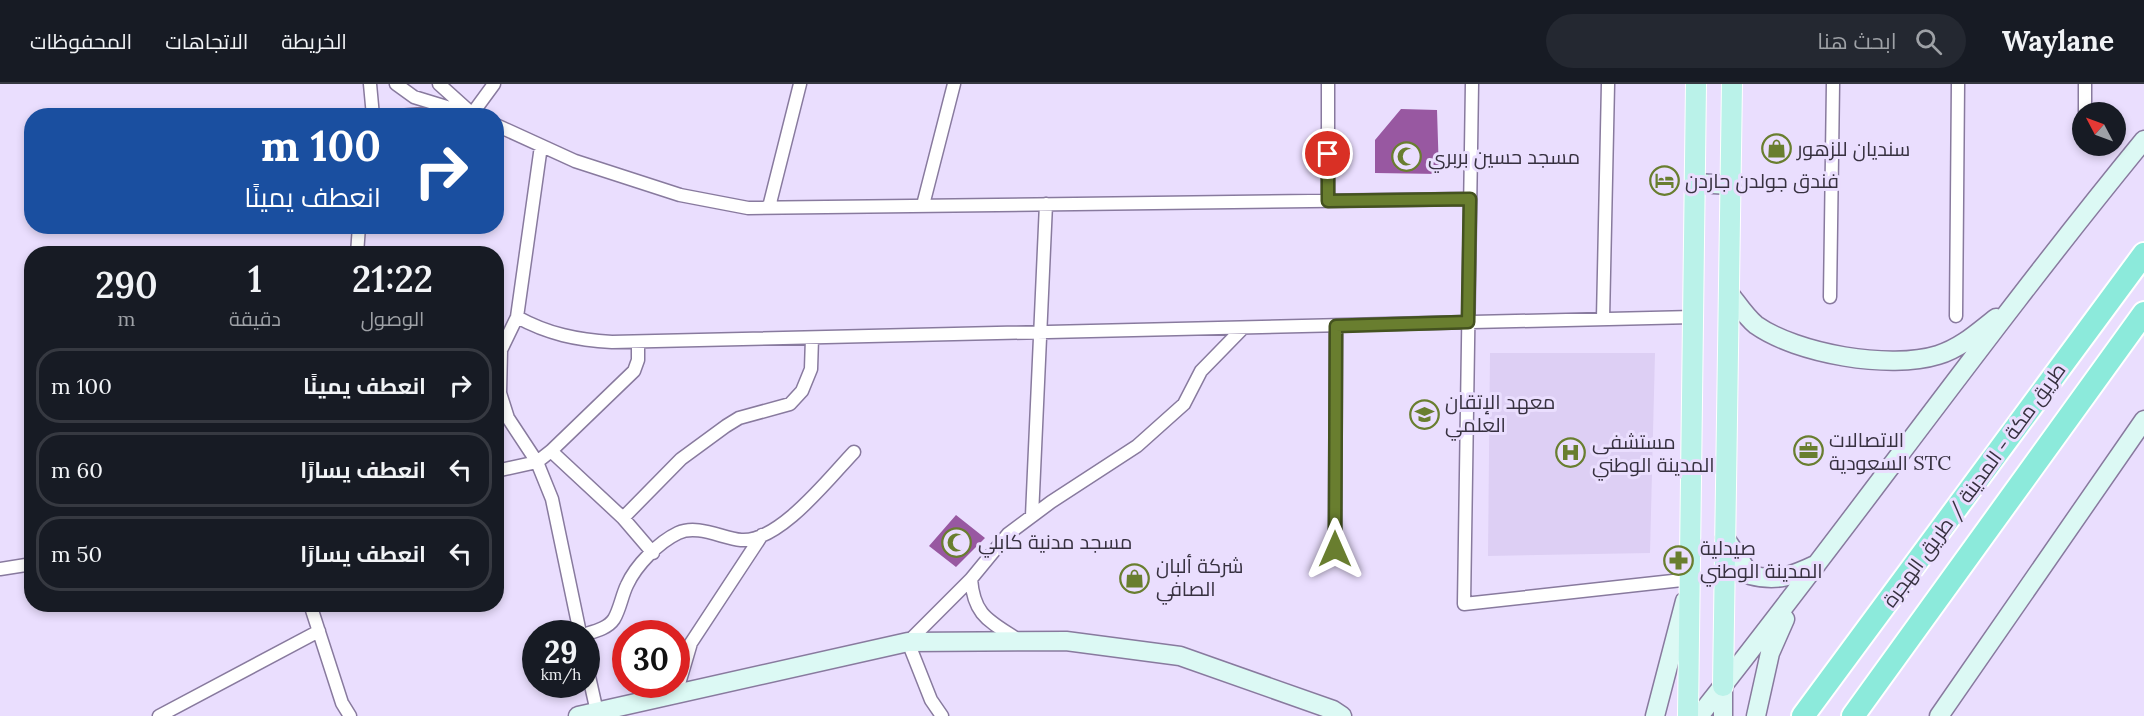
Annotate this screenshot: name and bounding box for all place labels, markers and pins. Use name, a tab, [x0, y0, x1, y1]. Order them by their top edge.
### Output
pin	[1302, 128, 1353, 179]
shop icon: سنديان للزهور	[1760, 133, 1792, 165]
place label: سنديان للزهور	[1796, 136, 1910, 162]
mosque icon: مسجد حسين بربري	[1391, 141, 1423, 173]
place label: مسجد حسين بربري	[1428, 144, 1580, 173]
hotel icon: فندق جولدن جاردن	[1648, 165, 1680, 197]
place label: فندق جولدن جاردن	[1685, 168, 1839, 194]
place label: معهد الإتقان العلمي	[1445, 389, 1555, 441]
school or university icon: معهد الإتقان العلمي	[1408, 398, 1440, 430]
place label: الاتصالات السعودية STC	[1829, 427, 1951, 475]
place label: مستشفى المدينة الوطني	[1592, 429, 1715, 481]
office icon: الاتصالات السعودية STC	[1792, 435, 1824, 467]
hospital icon: مستشفى المدينة الوطني	[1555, 437, 1587, 469]
mosque icon: مسجد مدنية كابلي	[941, 526, 973, 558]
place label: مسجد مدنية كابلي	[978, 529, 1132, 558]
place label: صيدلية المدينة الوطني	[1700, 535, 1823, 587]
pharmacy icon: صيدلية المدينة الوطني	[1663, 544, 1695, 576]
place label: شركة ألبان الصافي	[1156, 553, 1244, 605]
shop icon: شركة ألبان الصافي	[1119, 562, 1151, 594]

